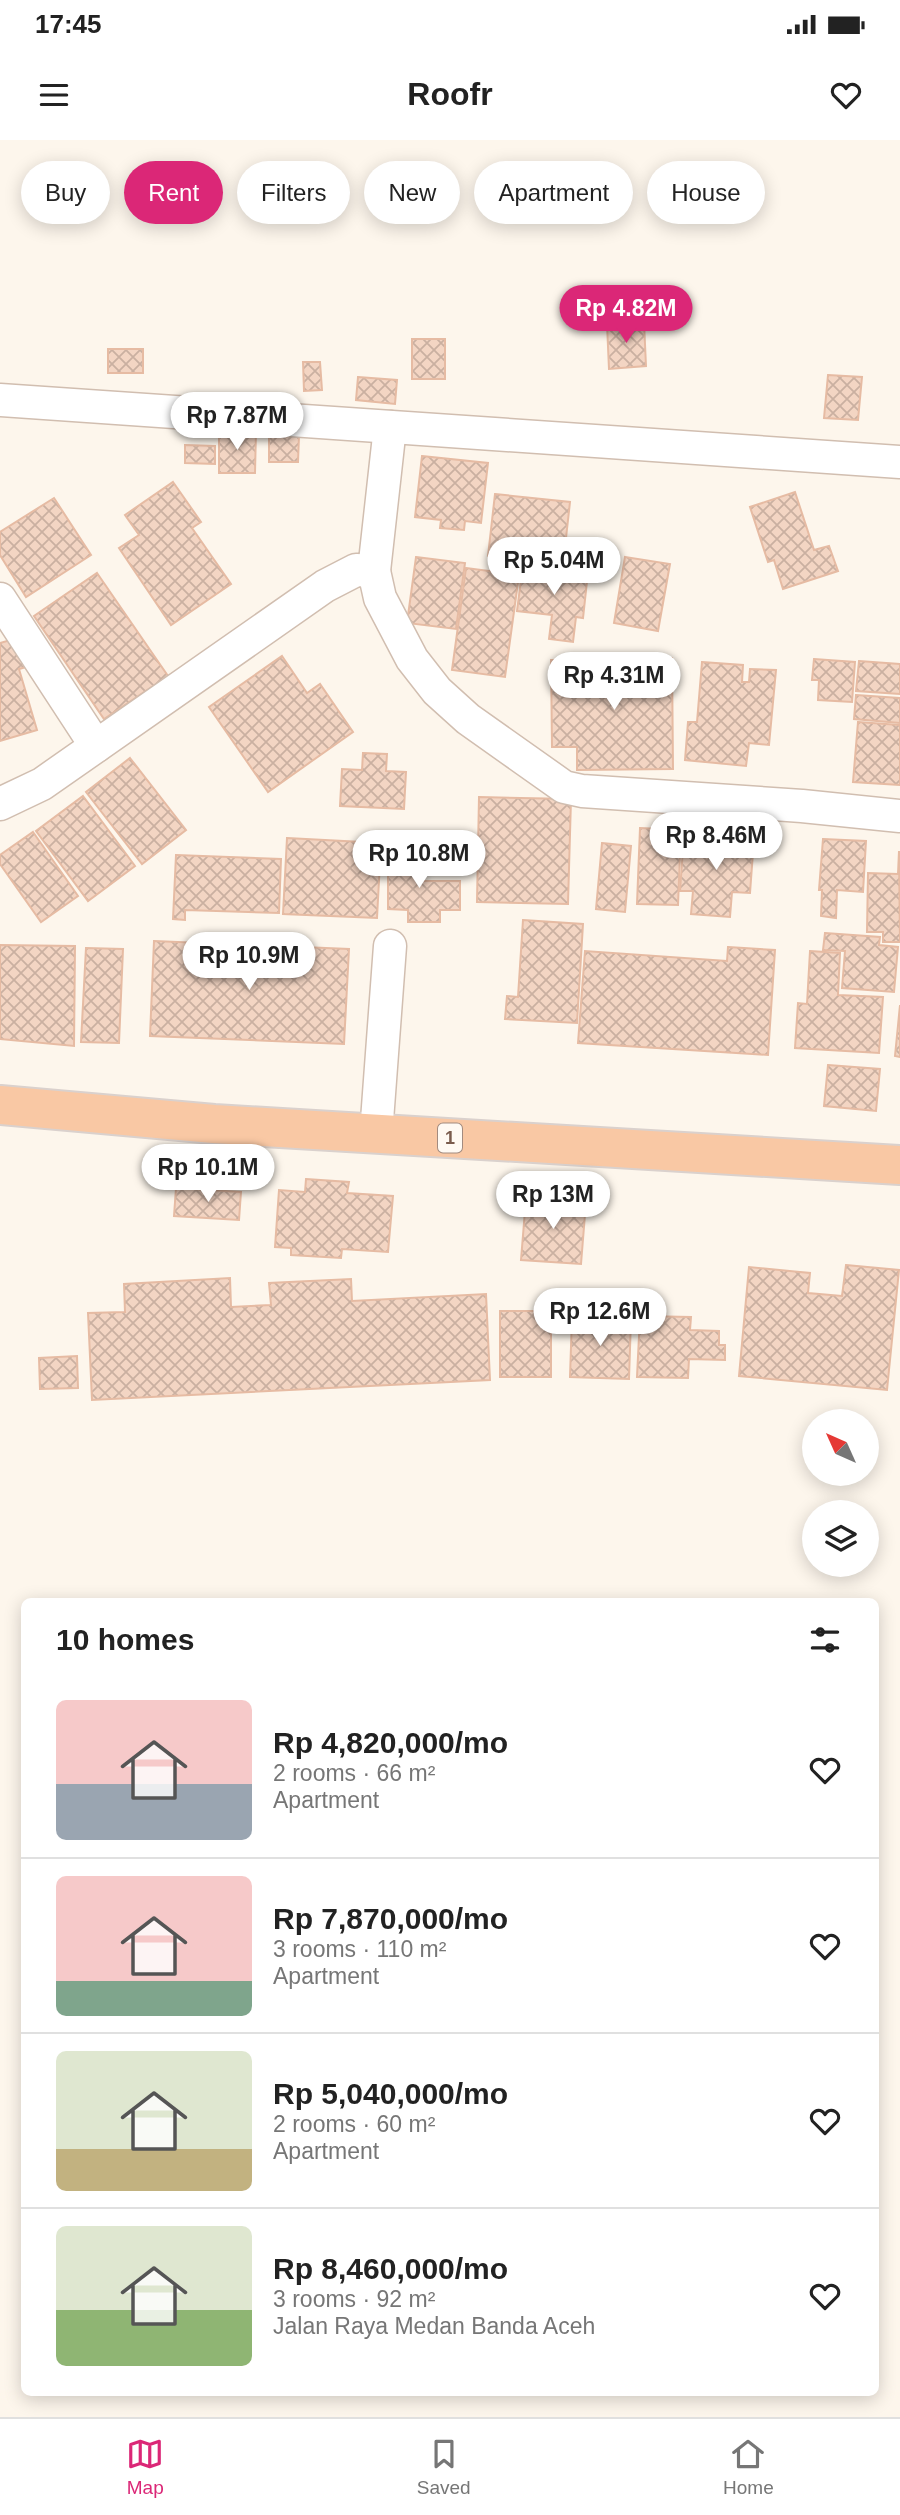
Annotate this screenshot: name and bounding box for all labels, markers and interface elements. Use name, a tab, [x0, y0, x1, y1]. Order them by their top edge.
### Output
text: 17:45	[35, 9, 102, 39]
icon: menu	[35, 76, 73, 114]
text: Roofr	[407, 76, 493, 112]
icon: heart	[827, 76, 865, 114]
chip: Buy	[21, 161, 110, 224]
chip: Rent	[124, 161, 223, 224]
chip: Filters	[237, 161, 350, 224]
chip: New	[364, 161, 460, 224]
chip: Apartment	[474, 161, 633, 224]
chip: House	[647, 161, 765, 224]
pin: Rp 4.82M	[554, 286, 698, 345]
text: Rp 4.82M	[576, 295, 676, 321]
pin: Rp 7.87M	[165, 392, 309, 452]
text: Rp 7.87M	[187, 402, 287, 428]
pin: Rp 5.04M	[482, 538, 626, 597]
text: Rp 5.04M	[504, 547, 604, 573]
pin: Rp 4.31M	[542, 652, 686, 712]
text: Rp 4.31M	[564, 662, 664, 688]
pin: Rp 8.46M	[644, 812, 788, 872]
text: Rp 8.46M	[666, 822, 766, 848]
pin: Rp 10.8M	[347, 830, 491, 890]
text: Rp 10.8M	[369, 840, 469, 866]
pin: Rp 10.9M	[177, 932, 321, 992]
text: Rp 10.9M	[199, 942, 299, 968]
road number: 1	[438, 1124, 462, 1153]
pin: Rp 10.1M	[136, 1144, 280, 1204]
text: Rp 10.1M	[158, 1154, 258, 1180]
pin: Rp 13M	[496, 1172, 610, 1231]
text: Rp 13M	[512, 1181, 594, 1207]
pin: Rp 12.6M	[528, 1288, 672, 1348]
text: Rp 12.6M	[550, 1298, 650, 1324]
north arrow	[802, 1409, 878, 1486]
map controls	[802, 1409, 879, 1577]
button: layers	[802, 1500, 879, 1577]
icon: filters	[806, 1621, 844, 1659]
text: 10 homes	[56, 1623, 194, 1656]
text: Rp 4,820,000/mo	[273, 1726, 508, 1759]
icon: home	[112, 1728, 196, 1812]
icon: heart	[806, 1751, 844, 1789]
text: 2 rooms · 66 m²	[273, 1760, 435, 1786]
text: Apartment	[273, 1787, 379, 1813]
text: Rp 7,870,000/mo	[273, 1902, 508, 1935]
icon: home	[112, 1904, 196, 1988]
icon: heart	[806, 1927, 844, 1965]
text: 3 rooms · 110 m²	[273, 1936, 446, 1962]
text: Apartment	[273, 1963, 379, 1989]
text: Rp 5,040,000/mo	[273, 2077, 508, 2110]
icon: home	[112, 2079, 196, 2163]
icon: heart	[806, 2102, 844, 2140]
text: 2 rooms · 60 m²	[273, 2111, 435, 2137]
text: Apartment	[273, 2138, 379, 2164]
text: Rp 8,460,000/mo	[273, 2252, 508, 2285]
icon: home	[112, 2254, 196, 2338]
icon: heart	[806, 2277, 844, 2315]
text: 3 rooms · 92 m²	[273, 2286, 435, 2312]
text: Jalan Raya Medan Banda Aceh	[273, 2313, 595, 2339]
tab: Map	[126, 2435, 164, 2499]
tab: Saved	[417, 2435, 471, 2499]
tab: Home	[723, 2435, 774, 2499]

